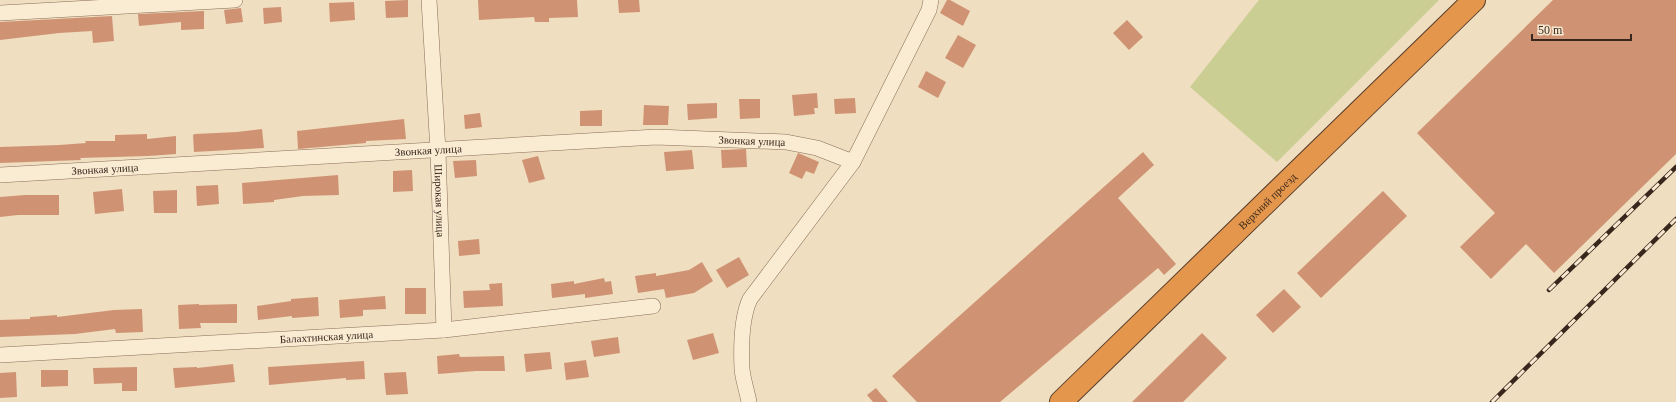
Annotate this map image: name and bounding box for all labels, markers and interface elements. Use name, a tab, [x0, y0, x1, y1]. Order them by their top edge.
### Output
scale bar	[1532, 16, 1631, 42]
text: 50 m	[1538, 23, 1563, 37]
street label: Звонкая улица	[718, 133, 786, 148]
street label: Звонкая улица	[394, 142, 462, 158]
street label: Звонкая улица	[71, 161, 139, 177]
street label: Широкая улица	[432, 164, 447, 238]
street label: Верхний проезд	[1236, 170, 1299, 232]
street label: Балахтинская улица	[279, 328, 374, 345]

